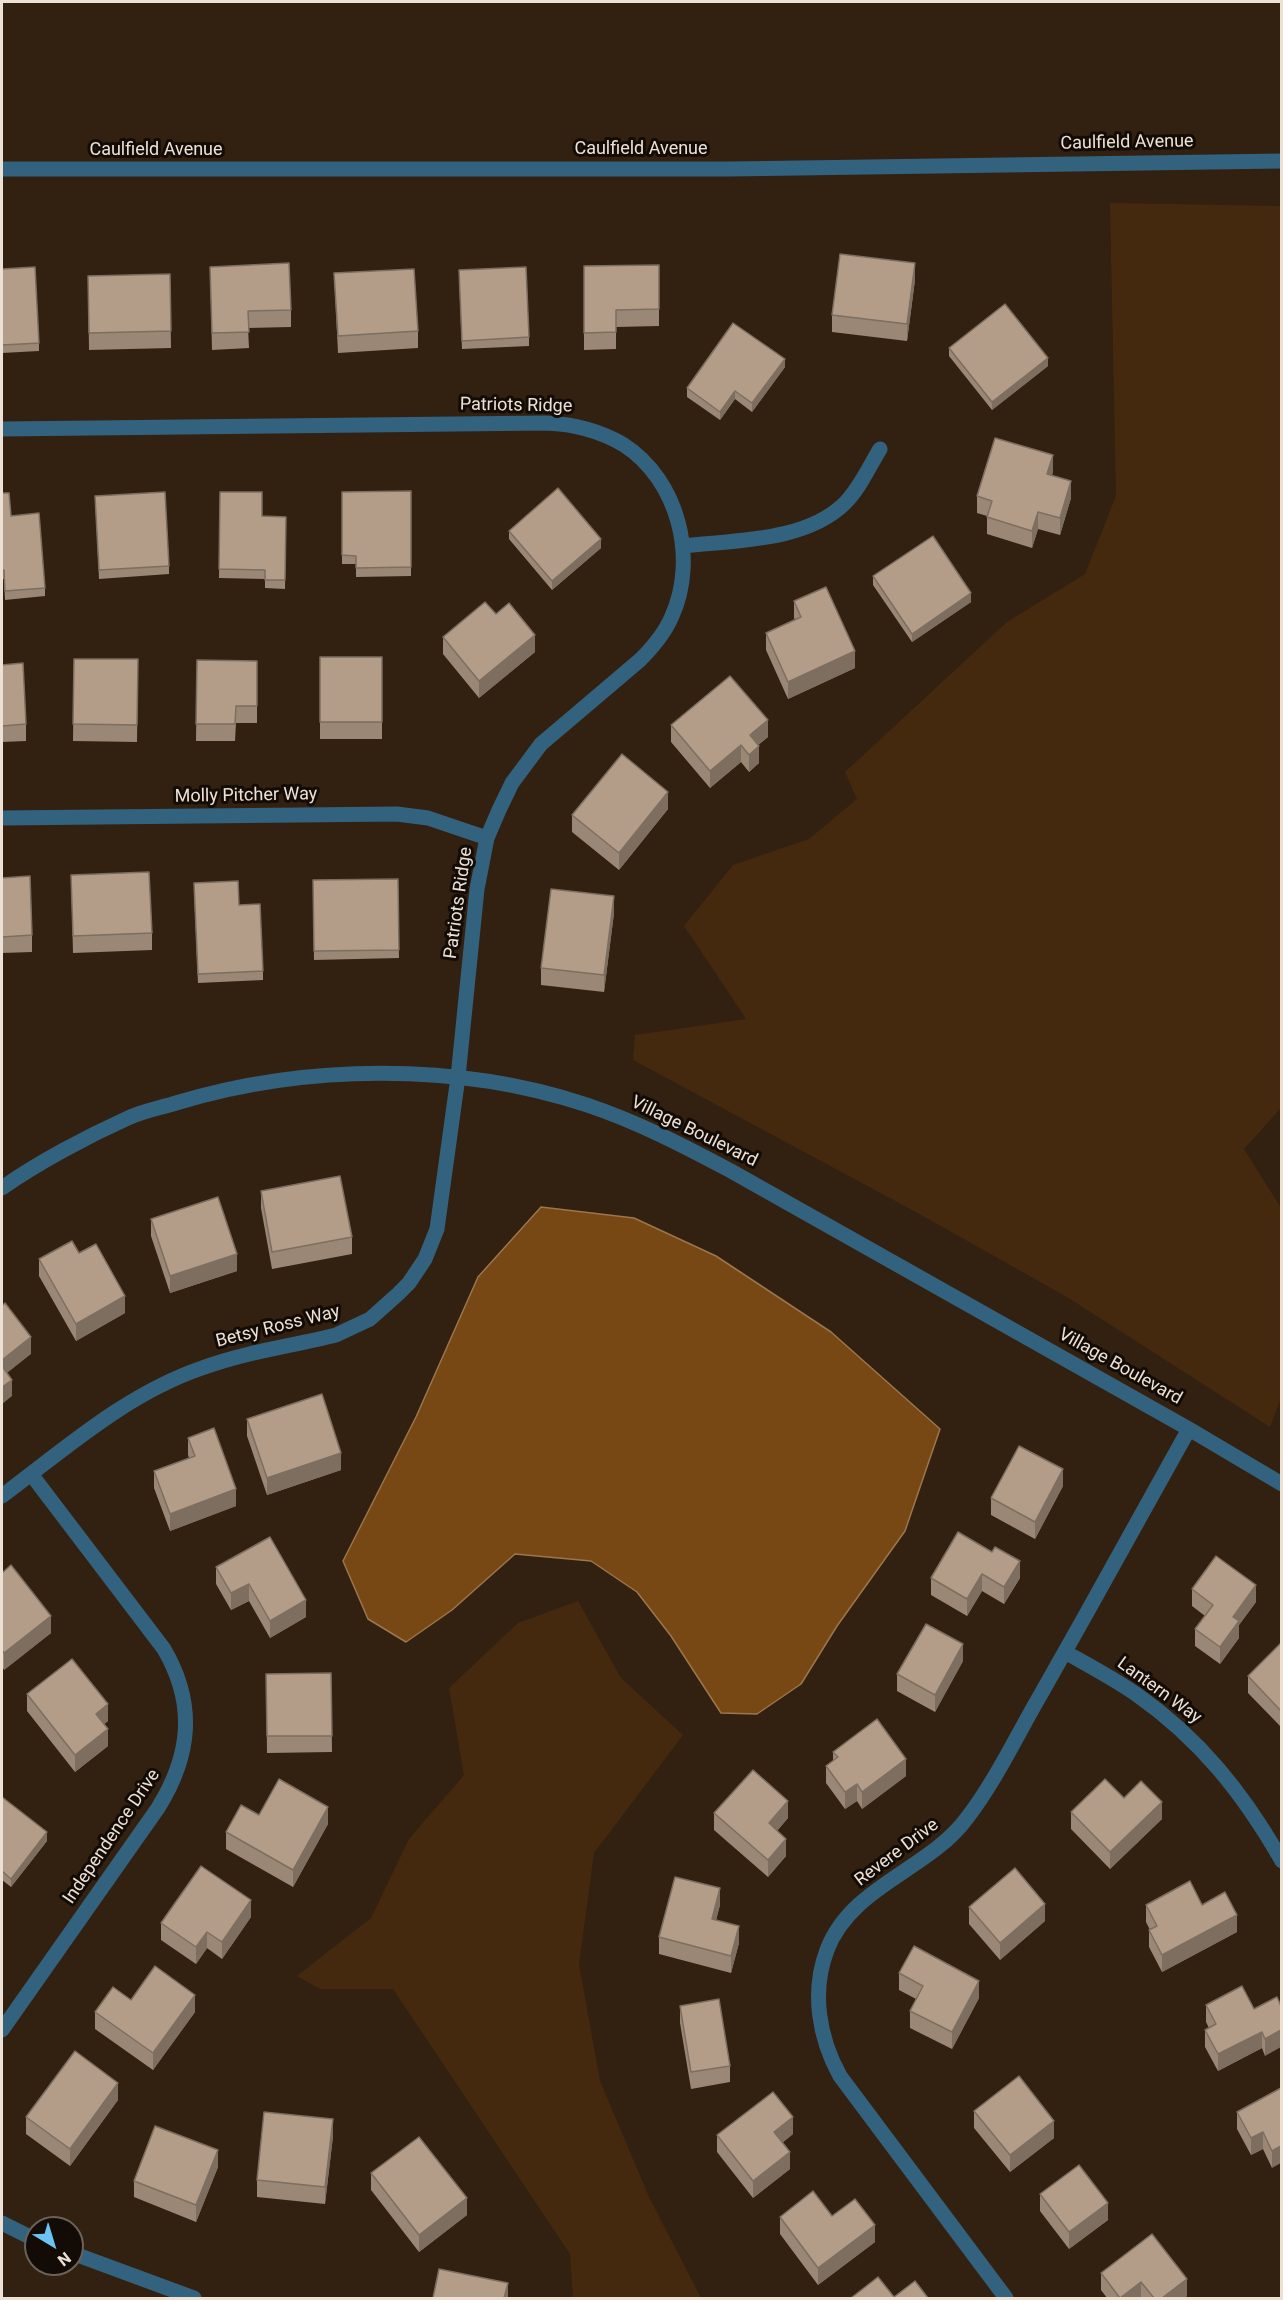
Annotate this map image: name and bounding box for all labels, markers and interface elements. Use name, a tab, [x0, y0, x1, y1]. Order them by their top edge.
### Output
street label: Caulfield Avenue	[1060, 131, 1194, 155]
street label: Caulfield Avenue	[574, 138, 708, 160]
street label: Caulfield Avenue	[89, 139, 223, 161]
street label: Patriots Ridge	[460, 394, 572, 418]
street label: Molly Pitcher Way	[175, 784, 317, 808]
street label: Patriots Ridge	[440, 846, 478, 960]
street label: Village Boulevard	[627, 1092, 761, 1172]
street label: Betsy Ross Way	[214, 1301, 342, 1353]
street label: Village Boulevard	[1054, 1324, 1186, 1410]
street label: Lantern Way	[1113, 1653, 1205, 1729]
street label: Independence Drive	[59, 1766, 165, 1908]
street label: Revere Drive	[851, 1815, 943, 1891]
north arrow	[24, 2216, 84, 2276]
text: N	[54, 2248, 74, 2270]

